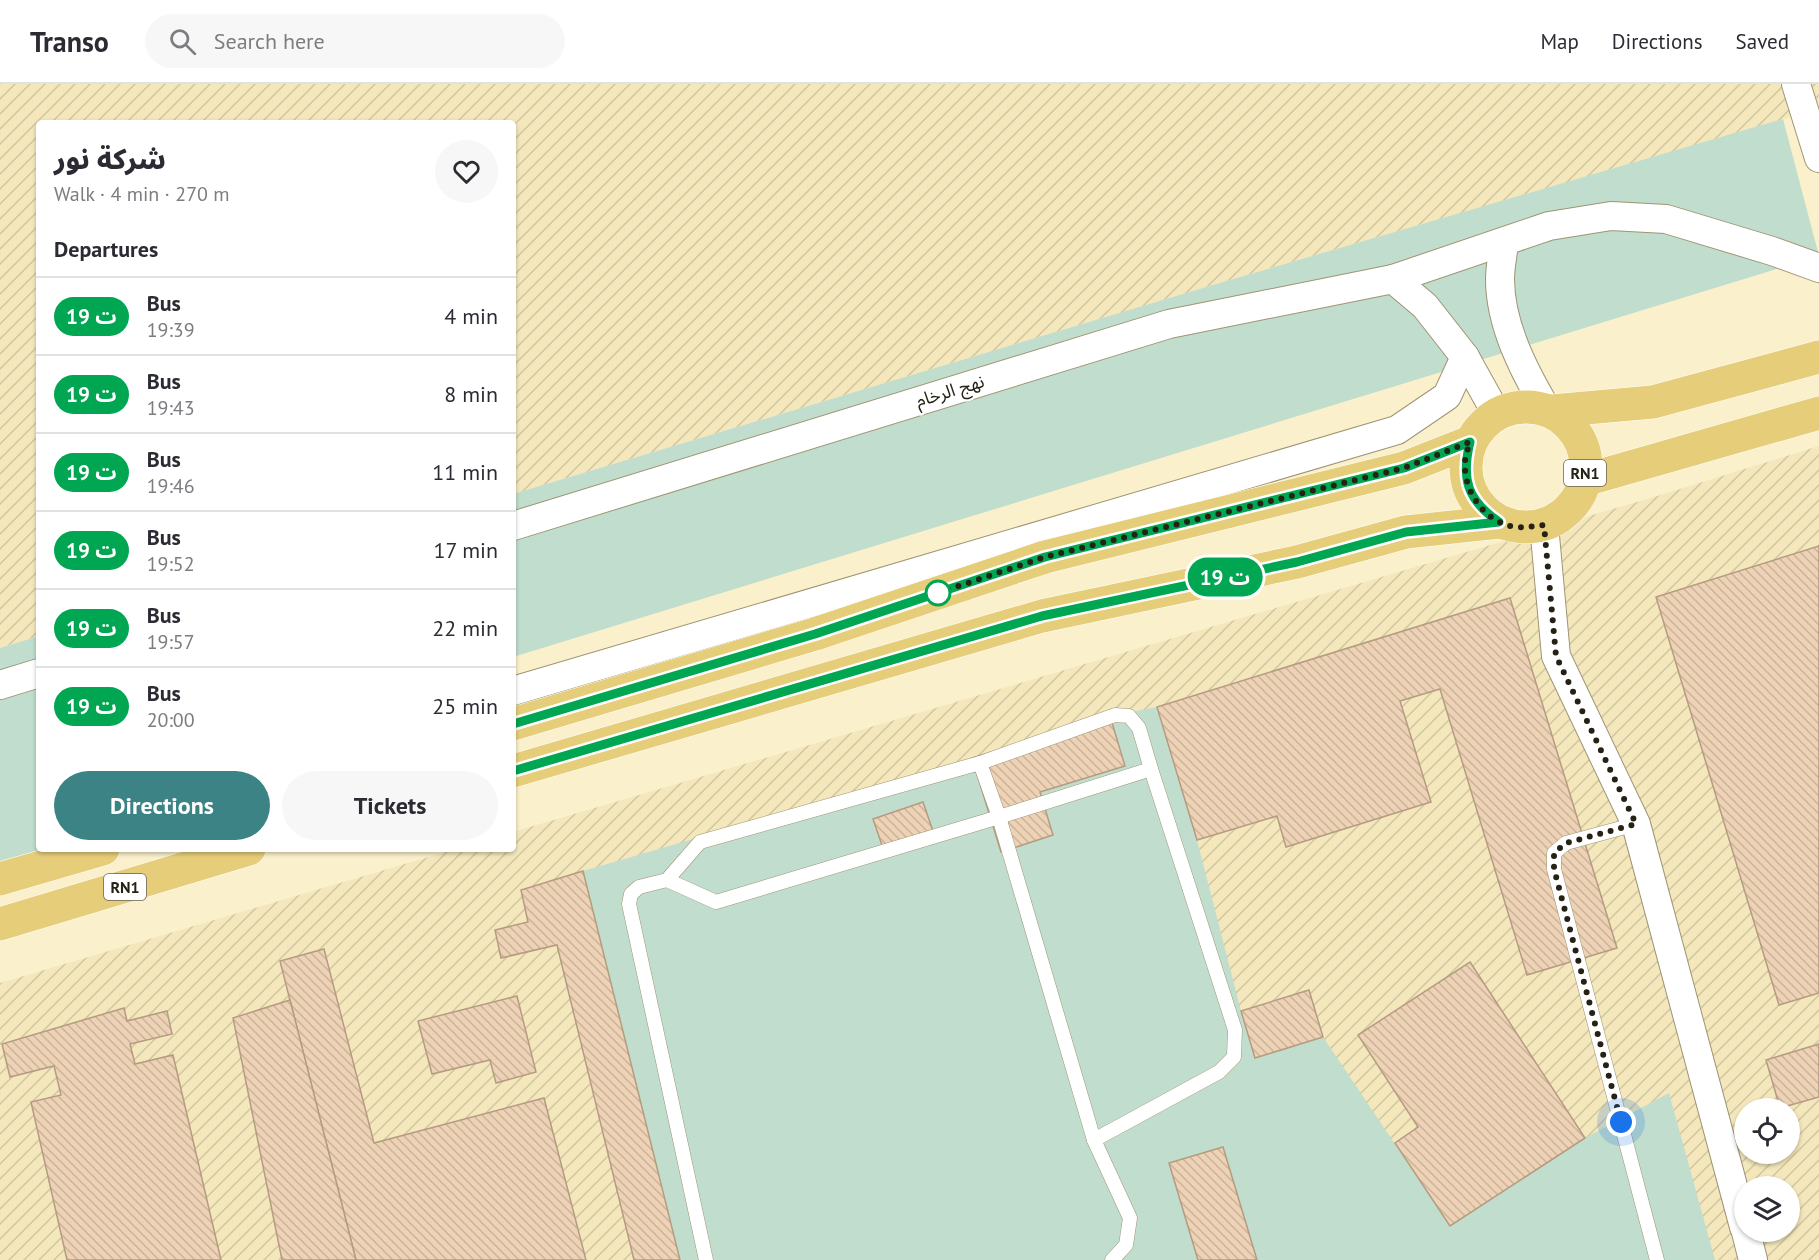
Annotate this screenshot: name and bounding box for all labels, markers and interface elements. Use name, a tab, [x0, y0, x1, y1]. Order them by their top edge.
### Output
search box	[145, 14, 565, 68]
text: Transo	[30, 23, 109, 60]
icon: search	[166, 25, 199, 58]
text: Search here	[214, 27, 325, 55]
text: Map	[1540, 28, 1579, 55]
text: Directions	[1612, 28, 1703, 55]
text: Saved	[1736, 28, 1789, 55]
text: شركة نور	[54, 140, 166, 177]
button: heart	[435, 140, 498, 203]
text: Walk · 4 min · 270 m	[54, 181, 230, 207]
text: Departures	[54, 235, 158, 263]
text: Bus	[147, 289, 181, 317]
text: 4 min	[444, 302, 498, 330]
text: 19 ت	[66, 303, 117, 330]
text: 19:39	[147, 317, 195, 343]
text: Bus	[147, 367, 181, 395]
street label: نهج الرخام	[913, 369, 988, 415]
text: 8 min	[444, 380, 498, 408]
text: 19 ت	[66, 381, 117, 408]
text: 19:43	[147, 395, 195, 421]
text: Bus	[147, 445, 181, 473]
text: 11 min	[432, 458, 498, 486]
text: 19 ت	[66, 459, 117, 486]
road number: RN1	[1564, 460, 1606, 486]
text: 19:46	[147, 473, 195, 499]
text: Bus	[147, 523, 181, 551]
text: 17 min	[434, 536, 498, 564]
text: 19 ت	[66, 537, 117, 564]
text: 19:52	[147, 551, 195, 577]
line badge: 19 ت	[1183, 558, 1267, 596]
text: 19 ت	[1200, 564, 1250, 591]
unlabelled marker	[925, 580, 951, 606]
text: Bus	[147, 601, 181, 629]
text: 22 min	[432, 614, 498, 642]
text: 19 ت	[66, 615, 117, 642]
text: 19:57	[147, 629, 195, 655]
text: Bus	[147, 679, 181, 707]
text: 25 min	[432, 692, 498, 720]
text: 19 ت	[66, 693, 117, 720]
text: 20:00	[147, 707, 195, 733]
button: Directions	[54, 771, 270, 840]
button: Tickets	[282, 771, 498, 840]
road number: RN1	[104, 874, 146, 900]
map controls	[1734, 1098, 1800, 1242]
button: locate	[1734, 1098, 1800, 1164]
your location	[1606, 1107, 1636, 1137]
button: layers	[1734, 1176, 1800, 1242]

